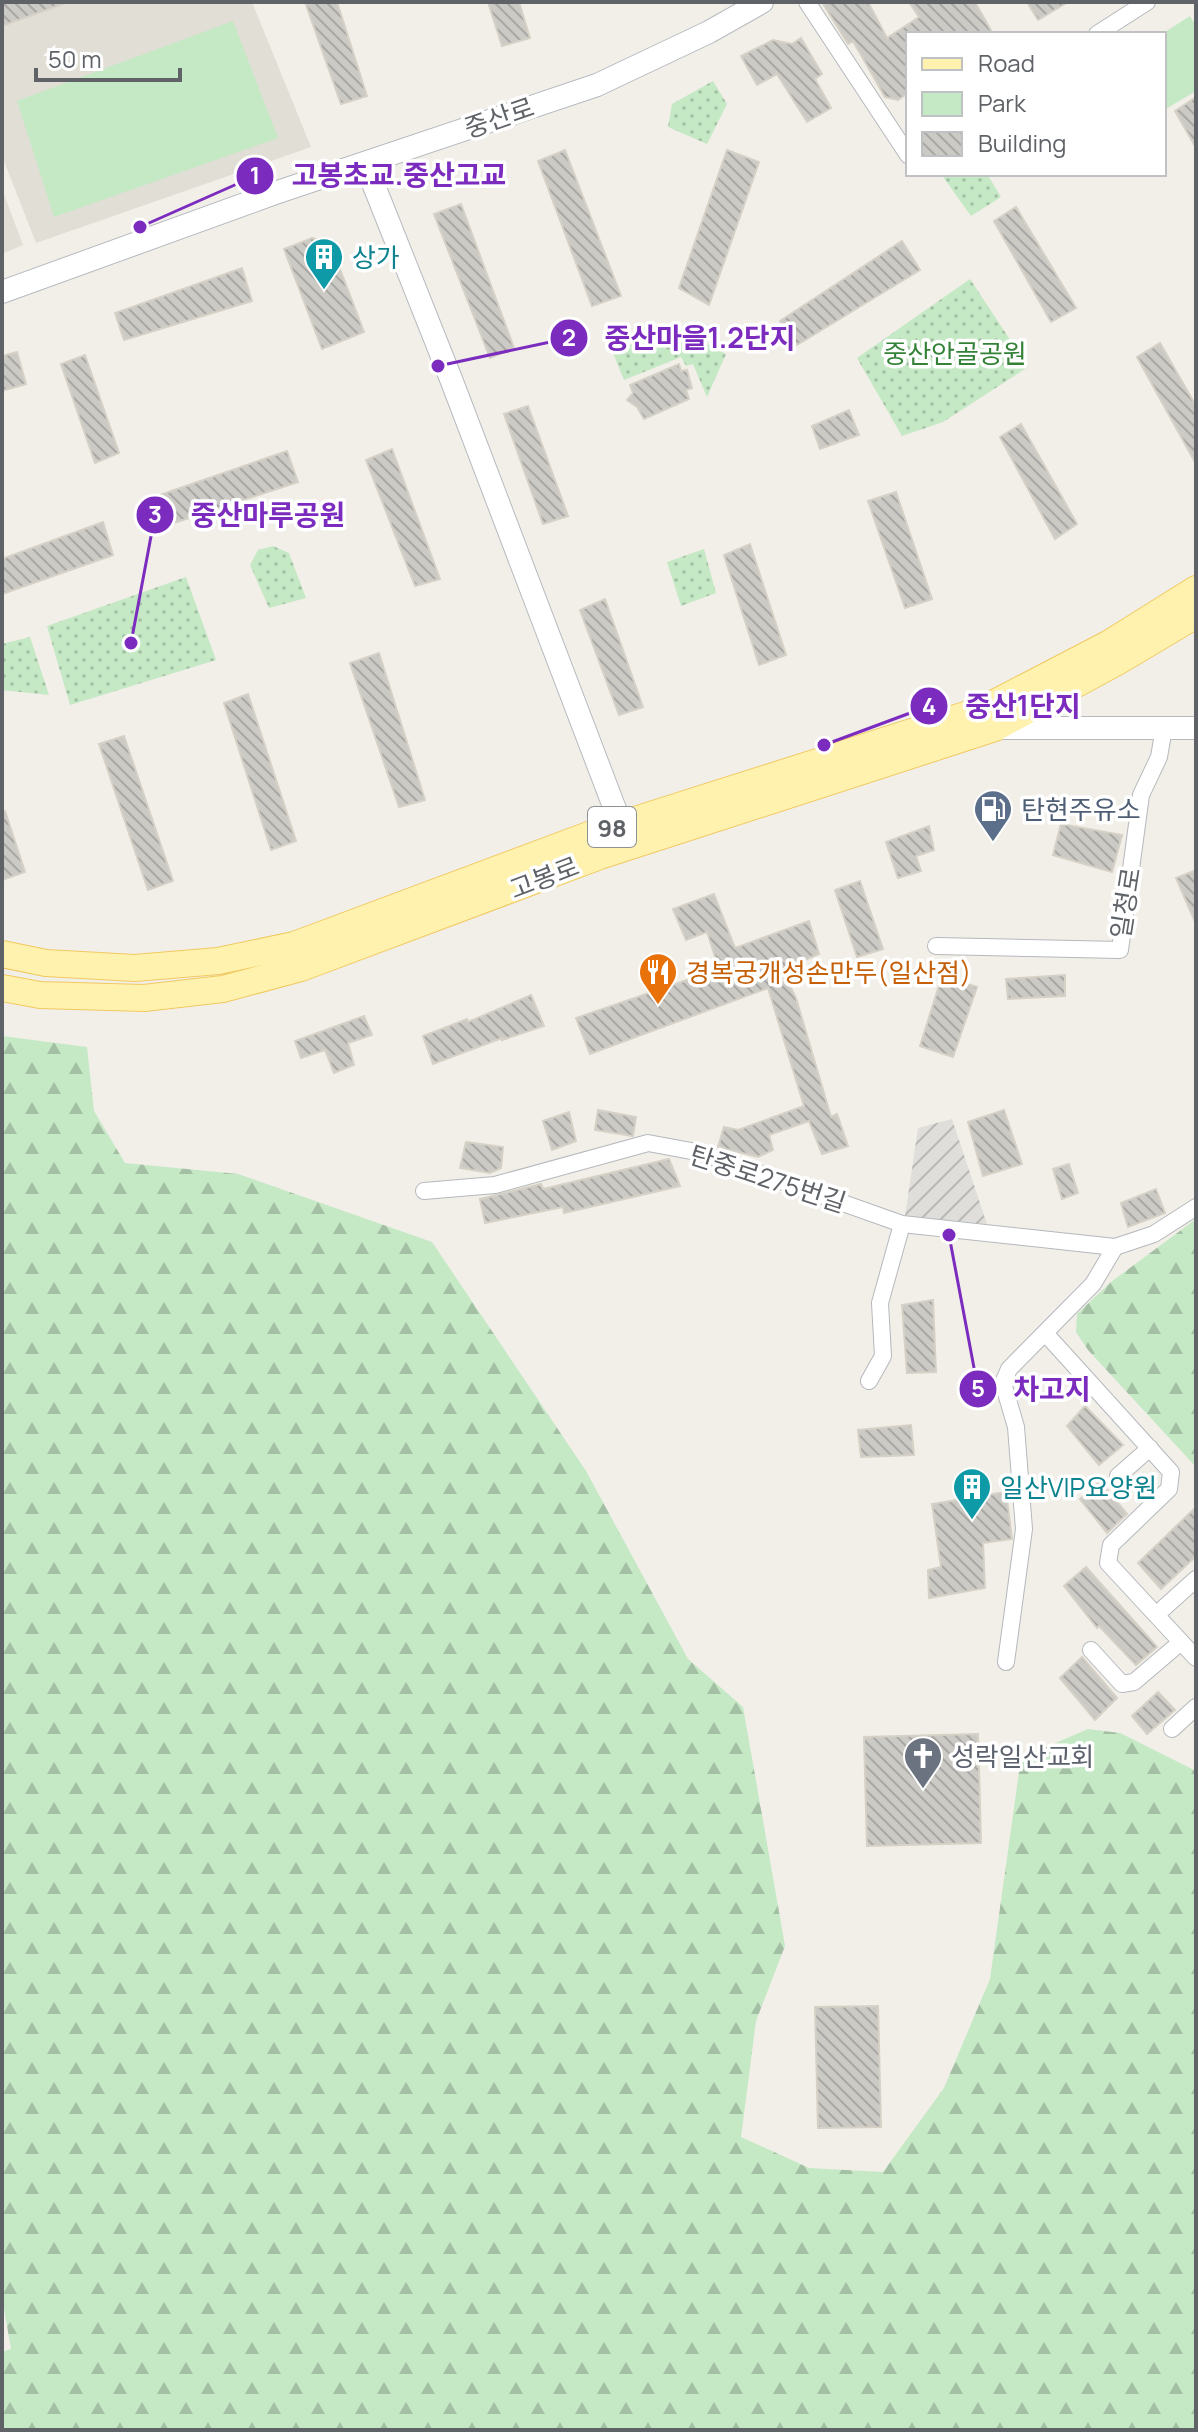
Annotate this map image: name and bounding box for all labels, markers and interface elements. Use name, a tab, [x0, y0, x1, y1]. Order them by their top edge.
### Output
scale bar	[36, 32, 180, 82]
legend	[906, 32, 1166, 176]
text: 50 m	[48, 42, 102, 75]
text: Road	[978, 46, 1035, 79]
text: Park	[978, 86, 1027, 119]
street label: 중산로	[459, 88, 539, 146]
text: Building	[978, 126, 1066, 159]
callout: 고봉초교.중산고교	[235, 150, 522, 202]
text: 고봉초교.중산고교	[292, 155, 506, 193]
text: 1	[250, 158, 260, 191]
building icon: 상가	[303, 236, 345, 291]
place label: 상가	[352, 239, 400, 275]
callout: 중산마을1.2단지	[549, 312, 812, 364]
text: 중산마을1.2단지	[605, 318, 795, 356]
text: 2	[562, 320, 576, 353]
park label: 중산안골공원	[883, 335, 1027, 371]
callout: 중산마루공원	[135, 489, 362, 541]
text: 중산마루공원	[191, 495, 345, 533]
text: 3	[148, 497, 162, 530]
callout: 중산1단지	[909, 680, 1096, 732]
text: 중산1단지	[965, 686, 1081, 724]
text: 4	[922, 689, 936, 722]
fuel station icon: 탄현주유소	[972, 788, 1014, 843]
place label: 탄현주유소	[1021, 791, 1141, 827]
road number: 98	[588, 807, 636, 847]
street label: 고봉로	[504, 847, 584, 907]
street label: 일청로	[1102, 865, 1148, 941]
restaurant icon: 경복궁개성손만두(일산점)	[637, 951, 679, 1006]
place label: 경복궁개성손만두(일산점)	[686, 954, 971, 990]
street label: 탄중로275번길	[685, 1136, 851, 1220]
callout: 차고지	[958, 1363, 1107, 1415]
text: 차고지	[1013, 1369, 1091, 1407]
text: 5	[971, 1371, 985, 1404]
building icon: 일산VIP요양원	[951, 1466, 993, 1521]
place label: 일산VIP요양원	[1000, 1469, 1157, 1505]
church icon: 성락일산교회	[902, 1735, 944, 1790]
place label: 성락일산교회	[951, 1738, 1095, 1774]

